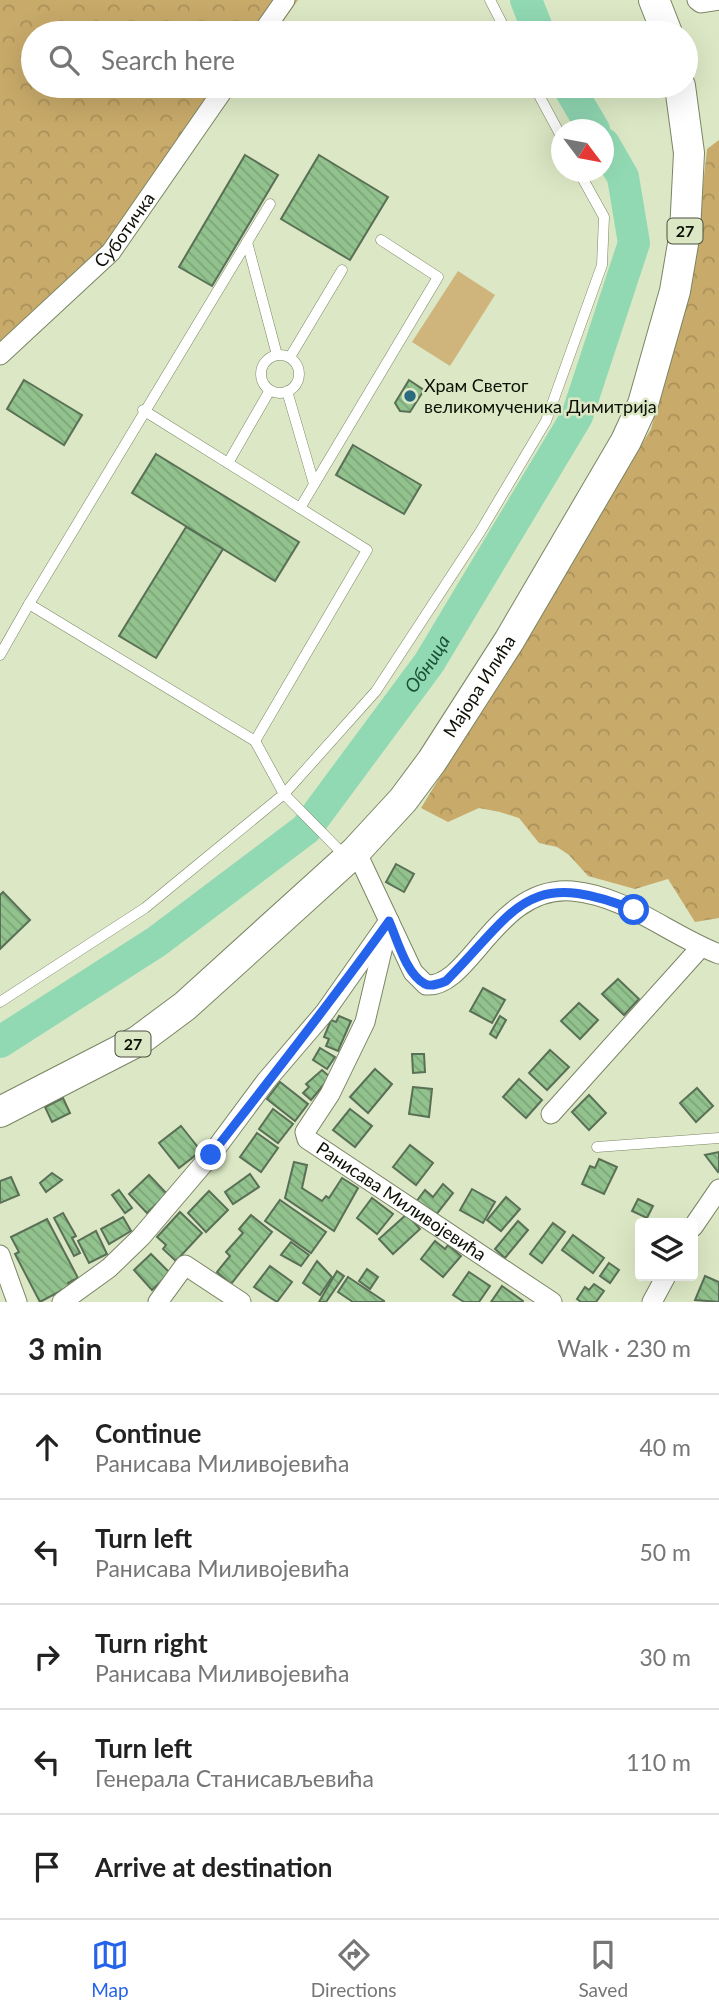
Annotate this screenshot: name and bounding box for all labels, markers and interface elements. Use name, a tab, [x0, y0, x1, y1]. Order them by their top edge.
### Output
search box	[21, 21, 698, 98]
icon: search	[45, 41, 83, 79]
text: Search here	[101, 44, 235, 76]
north arrow	[551, 119, 614, 182]
street label: Суботичка	[89, 188, 159, 272]
road number: 27	[668, 218, 702, 244]
place label: Храм Светог великомученика Димитрија	[424, 374, 657, 417]
marker: Храм Светог великомученика Димитрија	[402, 388, 418, 404]
water label: Обница	[399, 630, 454, 697]
street label: Мајора Илића	[438, 631, 520, 741]
route start	[618, 894, 649, 925]
road number: 27	[116, 1032, 150, 1056]
street label: Ранисава Миливојевића	[313, 1136, 491, 1265]
route end	[195, 1139, 226, 1170]
map controls	[635, 1218, 698, 1281]
button: layers	[635, 1218, 698, 1281]
text: 3 min	[28, 1330, 102, 1366]
text: Walk · 230 m	[557, 1334, 691, 1362]
text: Continue	[95, 1417, 201, 1449]
icon: ahead	[28, 1428, 66, 1466]
text: 40 m	[640, 1433, 691, 1461]
text: Ранисава Миливојевића	[95, 1449, 349, 1477]
text: Turn left	[95, 1522, 192, 1554]
icon: left	[28, 1533, 66, 1571]
text: 50 m	[640, 1538, 691, 1566]
text: Ранисава Миливојевића	[95, 1554, 349, 1582]
text: Turn right	[95, 1627, 208, 1659]
icon: right	[28, 1638, 66, 1676]
text: 30 m	[640, 1643, 691, 1671]
text: Ранисава Миливојевића	[95, 1659, 349, 1687]
text: Turn left	[95, 1732, 192, 1764]
icon: left	[28, 1743, 66, 1781]
text: 110 m	[626, 1748, 691, 1776]
text: Генерала Станисављевића	[95, 1764, 374, 1792]
icon: arrive	[28, 1848, 66, 1886]
text: Arrive at destination	[95, 1851, 332, 1883]
tab: Map	[91, 1936, 129, 2001]
tab: Directions	[311, 1936, 397, 2001]
tab: Saved	[578, 1936, 628, 2001]

